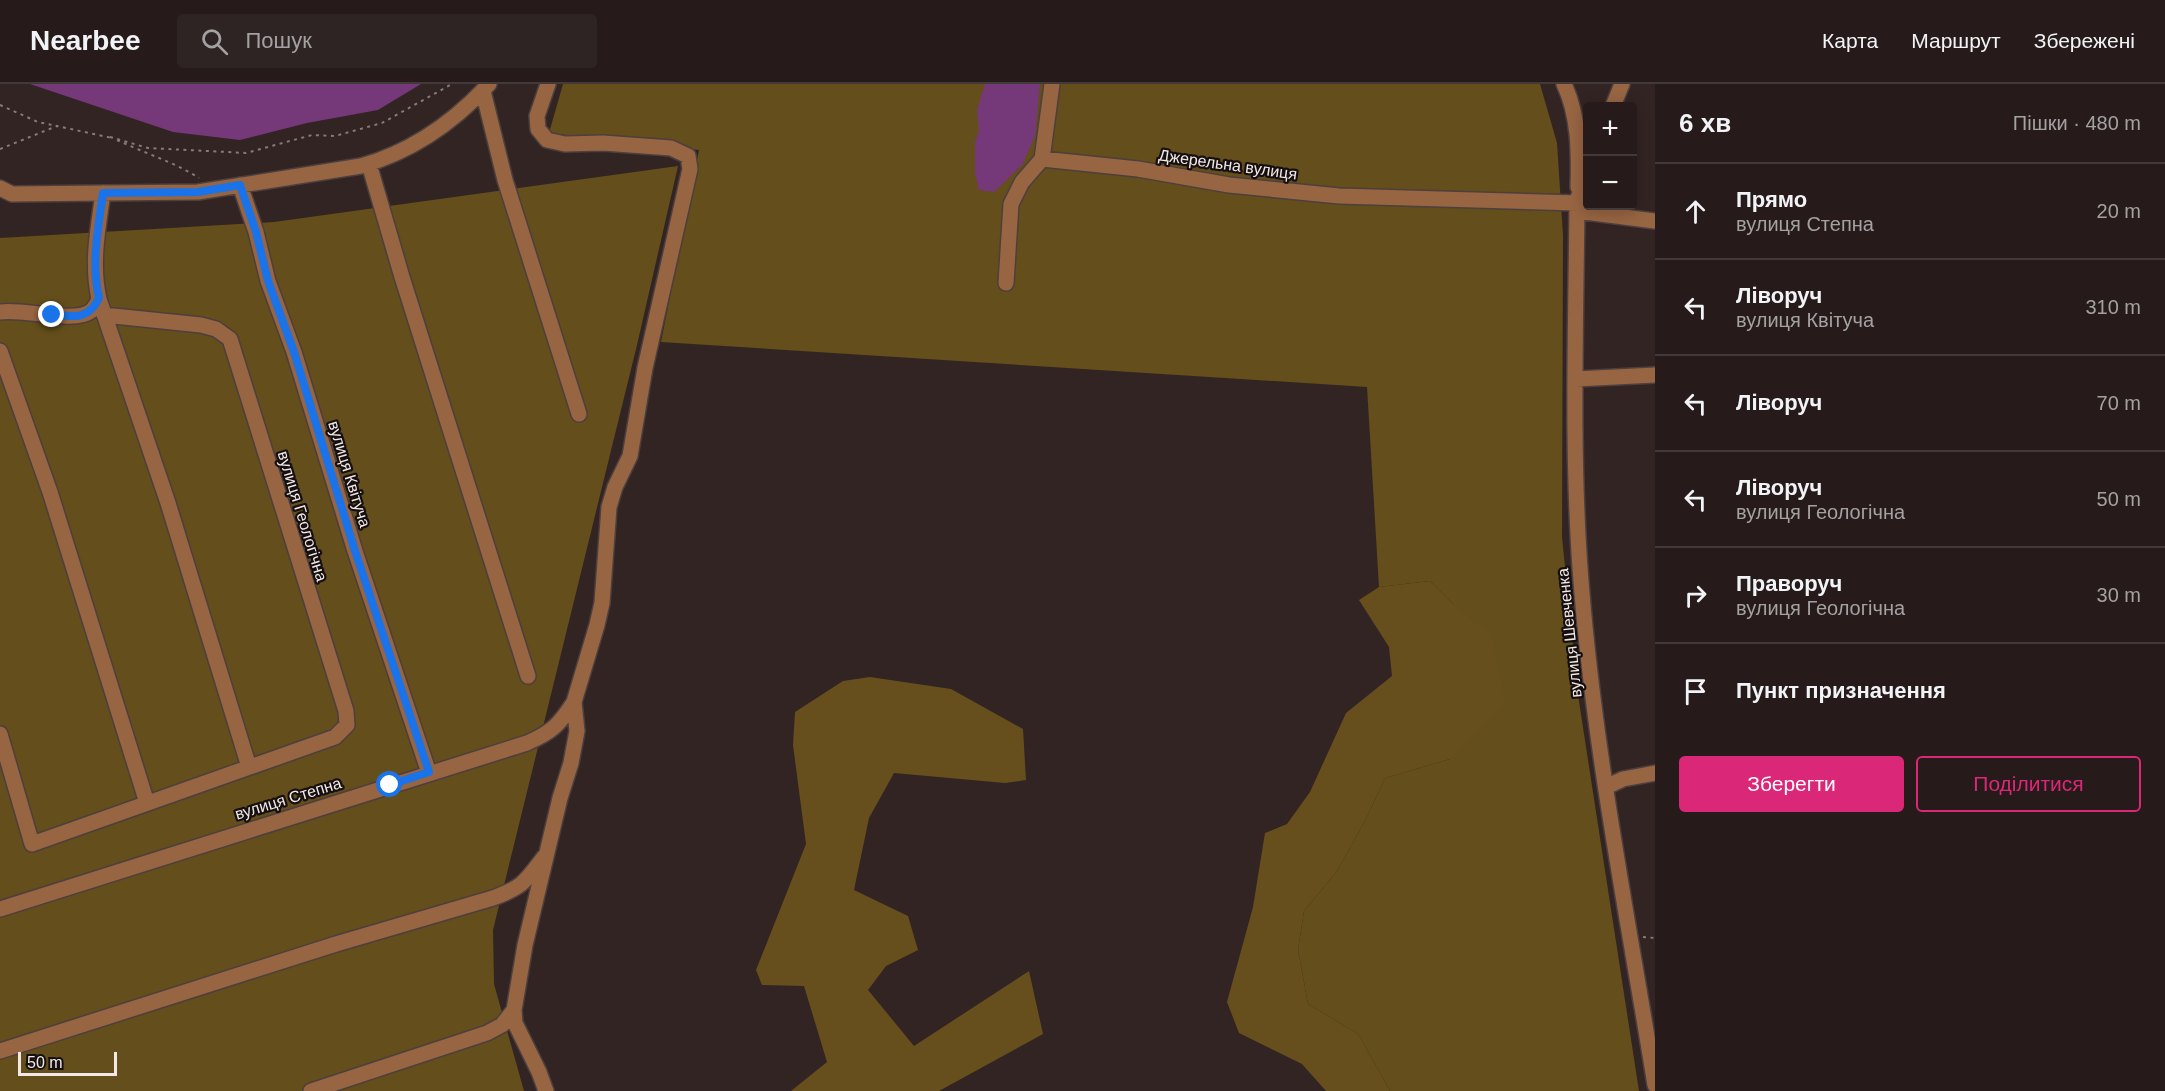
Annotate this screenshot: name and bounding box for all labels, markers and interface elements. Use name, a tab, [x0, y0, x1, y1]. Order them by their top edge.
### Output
search box	[177, 14, 597, 68]
text: Nearbee	[30, 25, 141, 56]
icon: search	[198, 25, 231, 58]
text: Пошук	[246, 28, 312, 53]
text: Карта	[1822, 29, 1878, 52]
text: Маршрут	[1911, 29, 2001, 52]
text: Збережені	[2034, 29, 2135, 52]
map controls	[1583, 102, 1637, 210]
button: +	[1583, 102, 1637, 156]
text: 6 хв	[1679, 108, 1731, 138]
text: Пішки · 480 m	[2013, 112, 2141, 134]
street label: Джерельна вулиця	[1158, 146, 1298, 183]
button: −	[1583, 156, 1637, 210]
text: Прямо	[1736, 187, 1807, 212]
icon: ahead	[1679, 195, 1712, 228]
text: 20 m	[2097, 200, 2141, 222]
text: вулиця Степна	[1736, 213, 1874, 235]
text: Ліворуч	[1736, 283, 1822, 308]
icon: left	[1679, 291, 1712, 324]
text: 310 m	[2085, 296, 2141, 318]
route end	[38, 301, 64, 327]
text: вулиця Квітуча	[1736, 309, 1874, 331]
icon: left	[1679, 387, 1712, 420]
text: Ліворуч	[1736, 390, 1822, 415]
text: 70 m	[2097, 392, 2141, 414]
street label: вулиця Квітуча	[325, 419, 374, 530]
street label: вулиця Геологічна	[275, 449, 330, 583]
text: Ліворуч	[1736, 475, 1822, 500]
icon: left	[1679, 483, 1712, 516]
text: 50 m	[2097, 488, 2141, 510]
text: вулиця Геологічна	[1736, 501, 1905, 523]
street label: вулиця Шевченка	[1554, 567, 1585, 698]
text: Праворуч	[1736, 571, 1842, 596]
icon: right	[1679, 579, 1712, 612]
text: 30 m	[2097, 584, 2141, 606]
text: вулиця Геологічна	[1736, 597, 1905, 619]
icon: arrive	[1679, 675, 1712, 708]
text: Пункт призначення	[1736, 678, 1946, 703]
button: Зберегти	[1679, 756, 1904, 812]
button: Поділитися	[1916, 756, 2141, 812]
route start	[376, 771, 402, 797]
street label: вулиця Степна	[233, 774, 343, 823]
scale bar	[18, 1049, 117, 1076]
text: 50 m	[27, 1054, 63, 1071]

